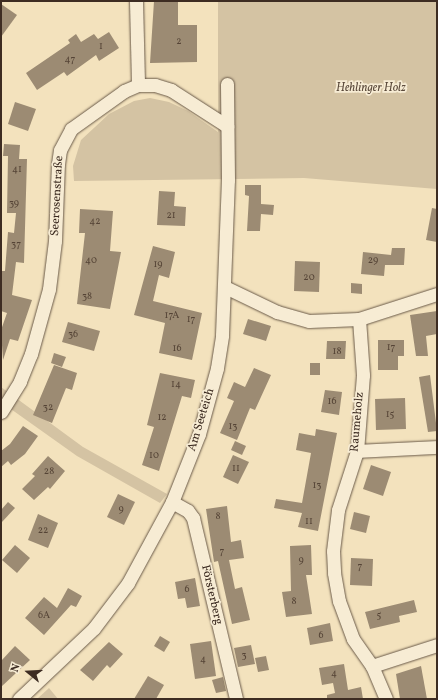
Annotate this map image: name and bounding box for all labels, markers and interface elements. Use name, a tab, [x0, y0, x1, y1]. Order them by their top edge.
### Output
house number: 2	[176, 36, 182, 48]
house number: 1	[99, 41, 103, 53]
house number: 47	[65, 54, 75, 66]
park label: Hehlinger Holz	[336, 82, 406, 96]
street label: Seerosenstraße	[49, 155, 67, 237]
house number: 41	[12, 164, 22, 176]
house number: 39	[9, 198, 19, 210]
house number: 21	[166, 210, 176, 222]
house number: 42	[89, 216, 101, 228]
house number: 37	[11, 239, 21, 251]
house number: 40	[85, 255, 97, 267]
house number: 29	[368, 255, 378, 267]
house number: 19	[153, 259, 163, 271]
house number: 20	[303, 272, 315, 284]
house number: 38	[82, 291, 92, 303]
house number: 17A	[165, 310, 179, 322]
house number: 17	[187, 314, 195, 326]
house number: 36	[68, 329, 78, 341]
house number: 17	[387, 342, 395, 354]
house number: 16	[173, 343, 181, 355]
house number: 18	[333, 346, 341, 358]
house number: 14	[171, 379, 181, 391]
street label: Am Seeteich	[186, 387, 218, 453]
street label: Raumeholz	[348, 391, 368, 453]
house number: 16	[328, 396, 336, 408]
house number: 32	[43, 402, 53, 414]
house number: 15	[386, 409, 394, 421]
house number: 12	[157, 412, 167, 424]
house number: 13	[228, 421, 238, 433]
house number: 10	[149, 450, 159, 462]
house number: 11	[232, 463, 240, 475]
house number: 28	[44, 466, 54, 478]
house number: 13	[312, 480, 322, 492]
house number: 9	[118, 504, 124, 516]
house number: 8	[215, 511, 221, 523]
house number: 11	[305, 516, 313, 528]
house number: 22	[38, 525, 48, 537]
house number: 7	[220, 546, 224, 558]
house number: 9	[298, 555, 304, 567]
house number: 7	[358, 561, 362, 573]
street label: Försterberg	[197, 564, 225, 626]
house number: 6	[184, 584, 190, 596]
house number: 8	[291, 596, 297, 608]
house number: 6A	[38, 610, 50, 622]
house number: 5	[377, 610, 381, 622]
house number: 6	[318, 630, 324, 642]
house number: 3	[241, 650, 247, 662]
north arrow	[8, 652, 48, 692]
house number: 4	[200, 654, 206, 666]
text: N	[8, 662, 24, 674]
house number: 4	[331, 668, 337, 680]

